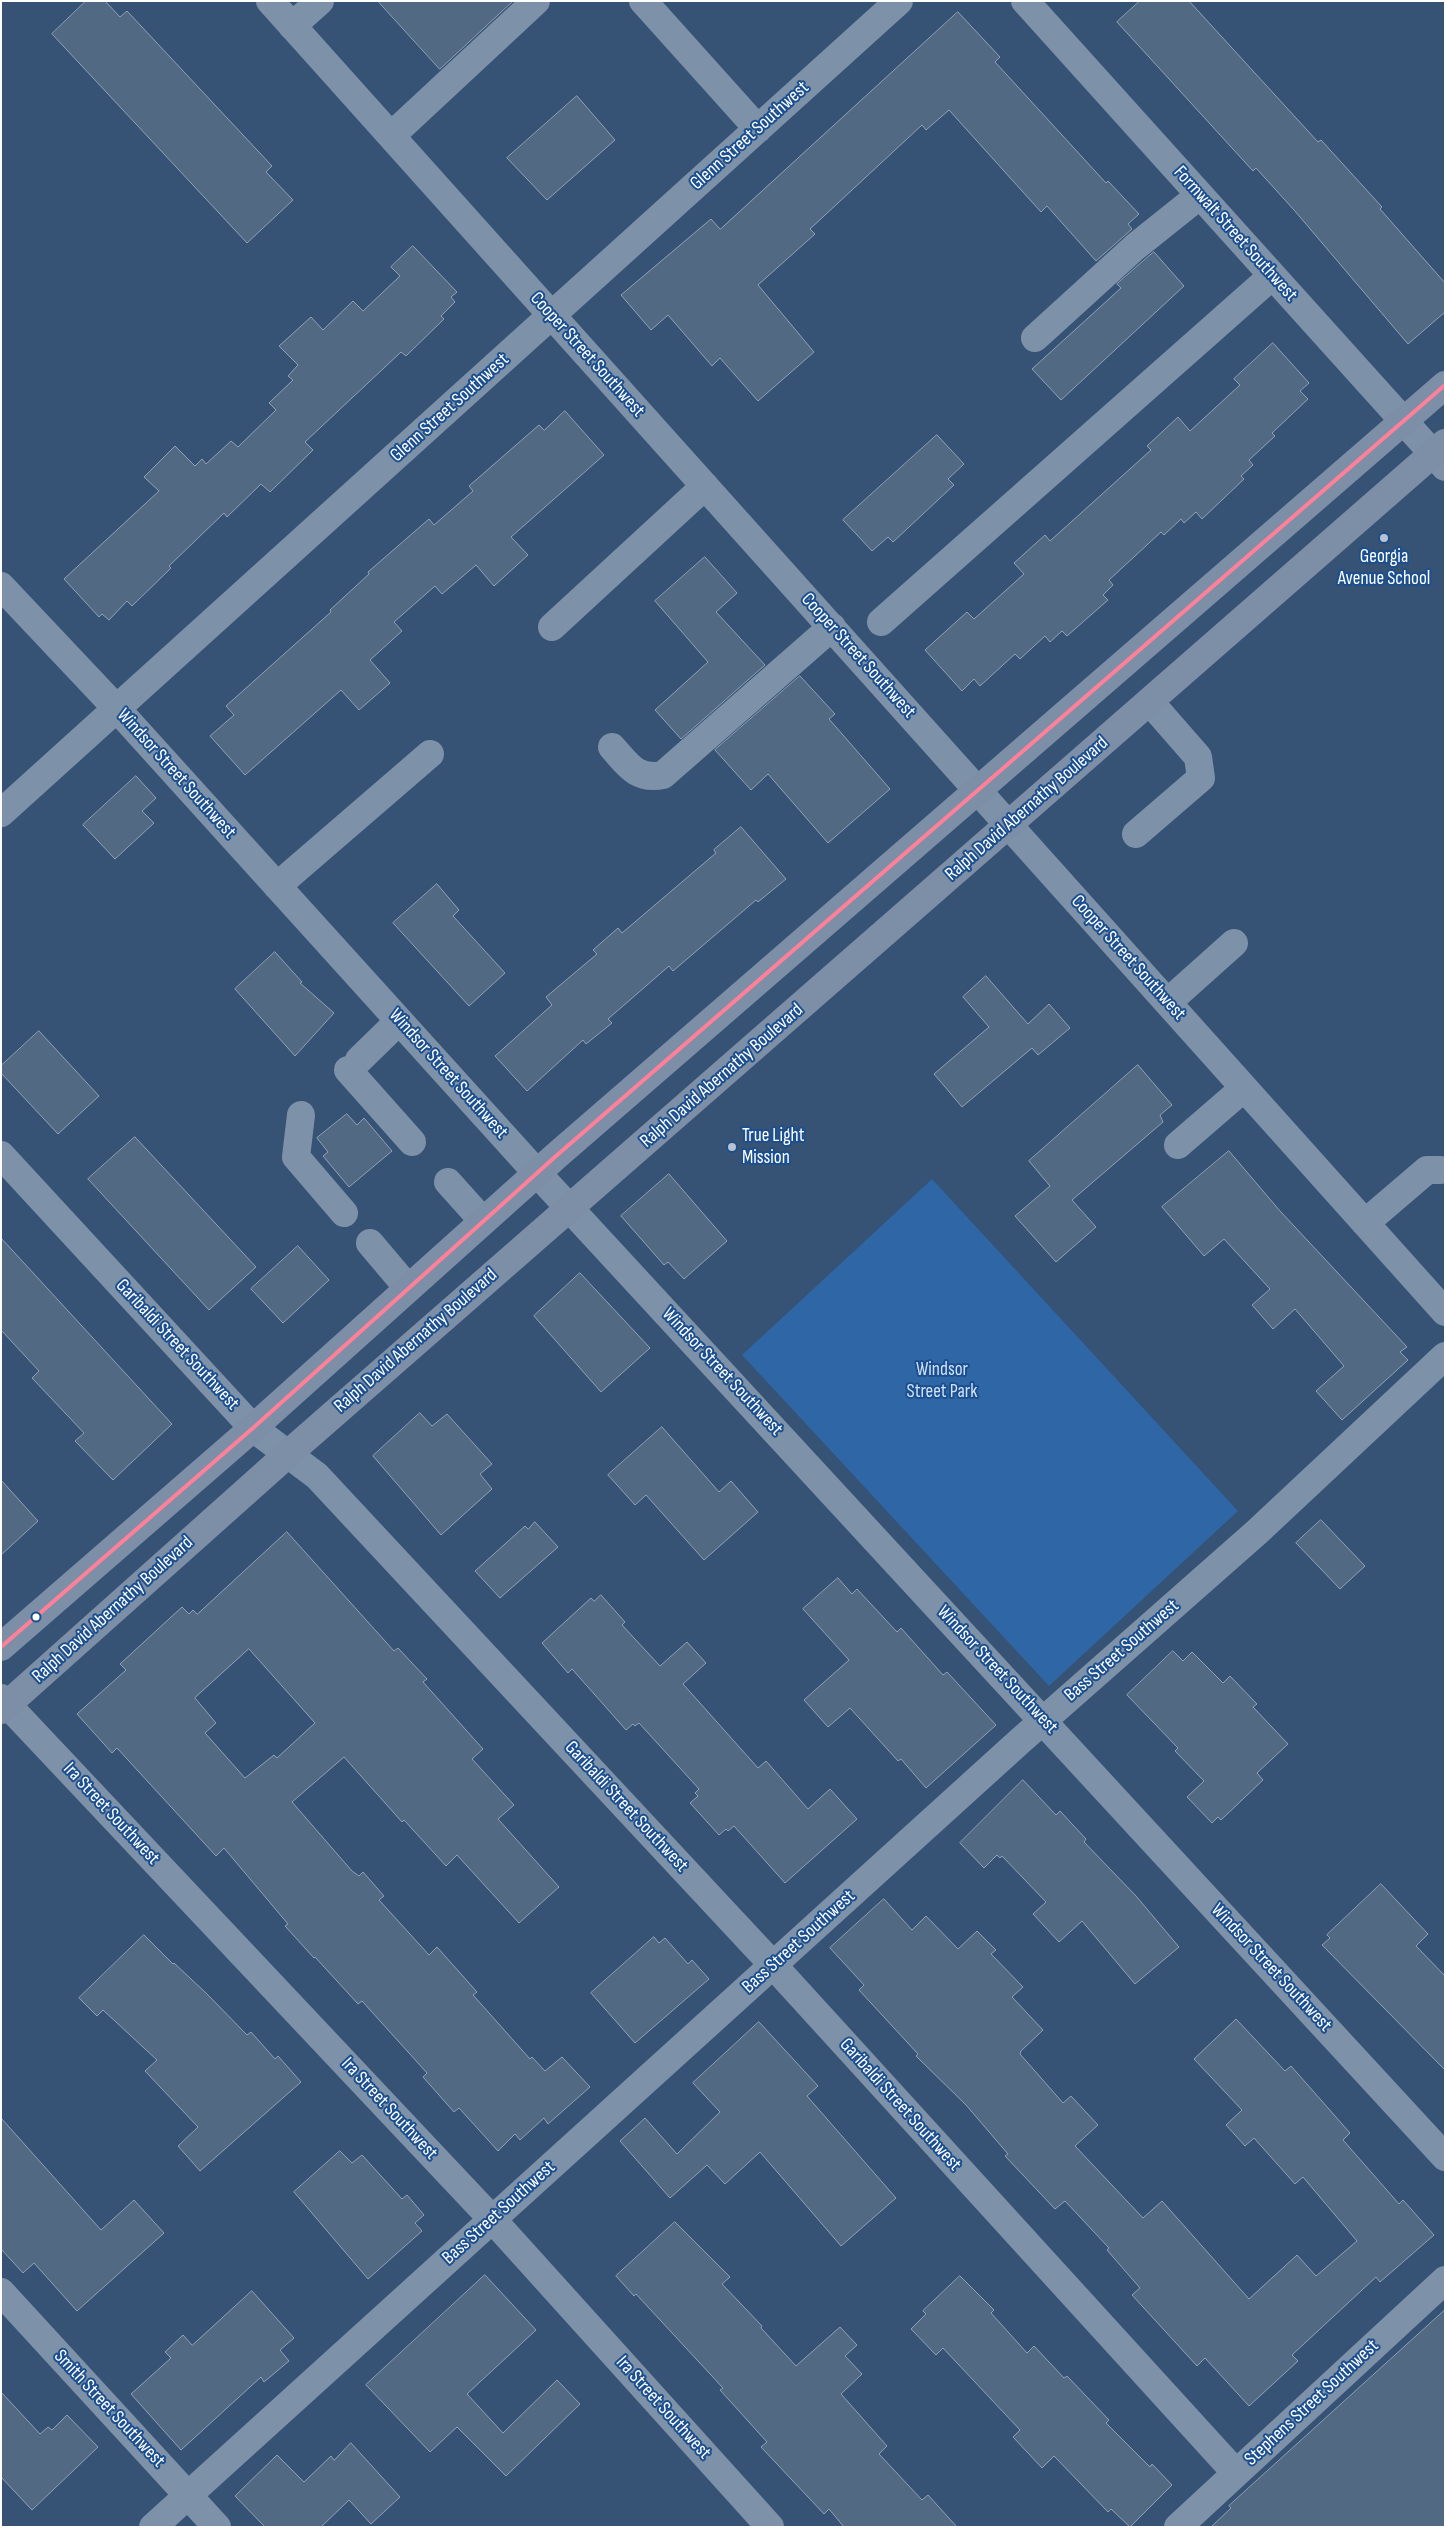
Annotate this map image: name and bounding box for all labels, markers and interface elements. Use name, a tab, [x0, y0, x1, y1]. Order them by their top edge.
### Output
street label: Glenn Street Southwest	[686, 77, 814, 195]
street label: Formwalt Street Southwest	[1168, 162, 1302, 306]
street label: Cooper Street Southwest	[525, 288, 649, 422]
street label: Glenn Street Southwest	[386, 349, 514, 467]
marker: Georgia Avenue School	[1378, 532, 1390, 544]
place label: Georgia Avenue School	[1338, 546, 1430, 590]
street label: Cooper Street Southwest	[796, 589, 920, 723]
street label: Windsor Street Southwest	[112, 704, 240, 844]
street label: Ralph David Abernathy Boulevard	[941, 732, 1113, 886]
street label: Cooper Street Southwest	[1066, 891, 1190, 1025]
street label: Ralph David Abernathy Boulevard	[636, 999, 808, 1153]
street label: Windsor Street Southwest	[384, 1004, 512, 1144]
place label: True Light Mission	[742, 1125, 805, 1169]
marker: True Light Mission	[726, 1141, 738, 1153]
street label: Ralph David Abernathy Boulevard	[330, 1264, 502, 1418]
street label: Garibaldi Street Southwest	[110, 1275, 244, 1415]
street label: Windsor Street Southwest	[657, 1303, 787, 1441]
park label: Windsor Street Park	[907, 1359, 977, 1403]
street label: Ralph David Abernathy Boulevard	[28, 1532, 198, 1688]
street label: Bass Street Southwest	[1060, 1595, 1184, 1707]
street label: Windsor Street Southwest	[932, 1601, 1062, 1739]
unlabelled marker	[31, 1612, 41, 1622]
street label: Garibaldi Street Southwest	[559, 1737, 693, 1877]
street label: Ira Street Southwest	[58, 1758, 164, 1870]
street label: Bass Street Southwest	[738, 1885, 860, 1999]
street label: Windsor Street Southwest	[1206, 1899, 1336, 2037]
street label: Garibaldi Street Southwest	[834, 2034, 966, 2176]
street label: Ira Street Southwest	[336, 2053, 442, 2165]
street label: Bass Street Southwest	[438, 2156, 560, 2270]
street label: Stephens Street Southwest	[1240, 2335, 1384, 2471]
street label: Smith Street Southwest	[49, 2345, 169, 2473]
street label: Ira Street Southwest	[611, 2352, 715, 2464]

